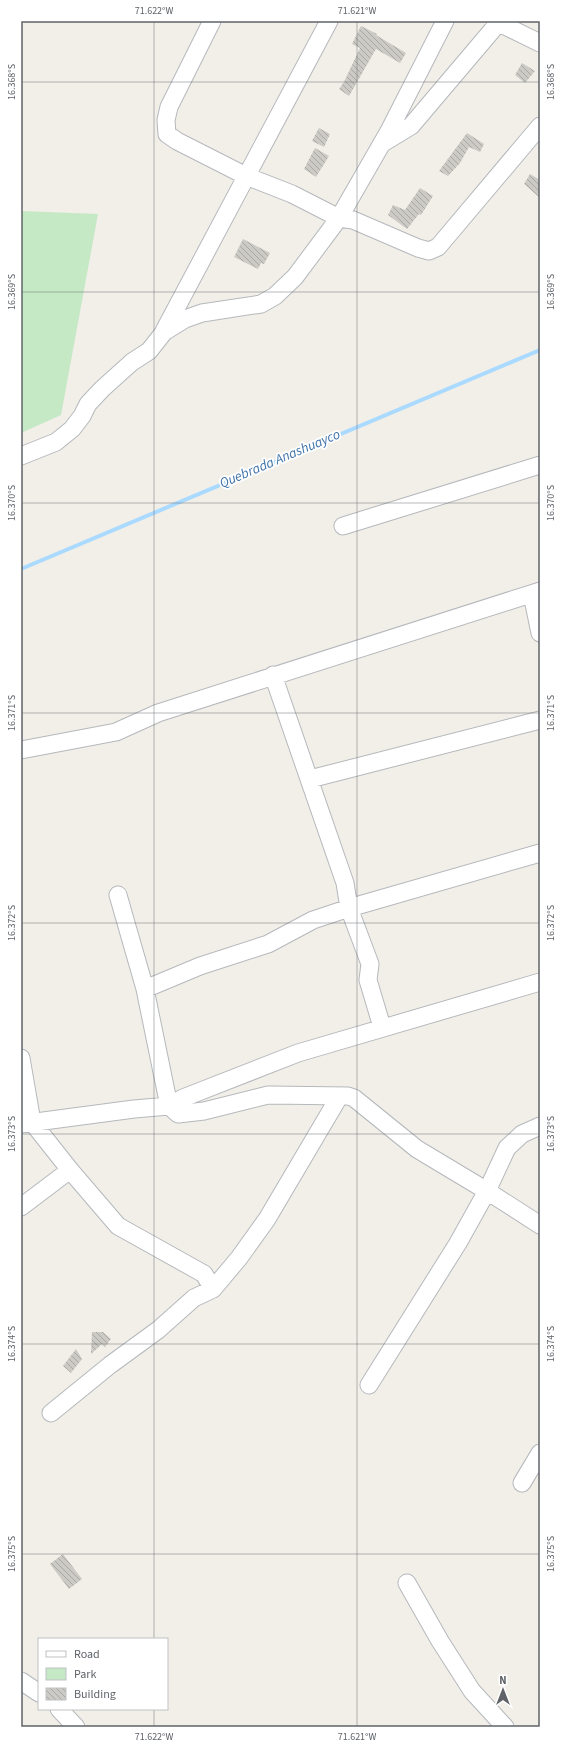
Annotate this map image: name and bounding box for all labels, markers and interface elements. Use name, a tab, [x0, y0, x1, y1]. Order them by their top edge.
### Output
text: 71.622°W	[135, 4, 173, 18]
text: 71.621°W	[338, 4, 376, 18]
text: 16.368°S	[5, 64, 19, 100]
text: 16.368°S	[544, 64, 558, 100]
text: 16.369°S	[5, 274, 19, 310]
text: 16.369°S	[544, 274, 558, 310]
water label: Quebrada Anashuayco	[217, 425, 343, 493]
text: 16.370°S	[5, 485, 19, 521]
text: 16.370°S	[544, 485, 558, 521]
text: 16.371°S	[5, 695, 19, 731]
text: 16.371°S	[544, 695, 558, 731]
text: 16.372°S	[5, 905, 19, 941]
text: 16.372°S	[544, 905, 558, 941]
text: 16.373°S	[5, 1116, 19, 1152]
text: 16.373°S	[544, 1116, 558, 1152]
text: 16.374°S	[5, 1326, 19, 1362]
text: 16.374°S	[544, 1326, 558, 1362]
text: 16.375°S	[5, 1536, 19, 1572]
text: 16.375°S	[544, 1536, 558, 1572]
legend	[38, 1638, 168, 1710]
text: Road	[74, 1646, 100, 1663]
text: Park	[74, 1666, 96, 1683]
north arrow	[483, 1670, 523, 1710]
text: N	[499, 1673, 507, 1688]
text: Building	[74, 1686, 116, 1703]
text: 71.622°W	[135, 1730, 173, 1744]
text: 71.621°W	[338, 1730, 376, 1744]

